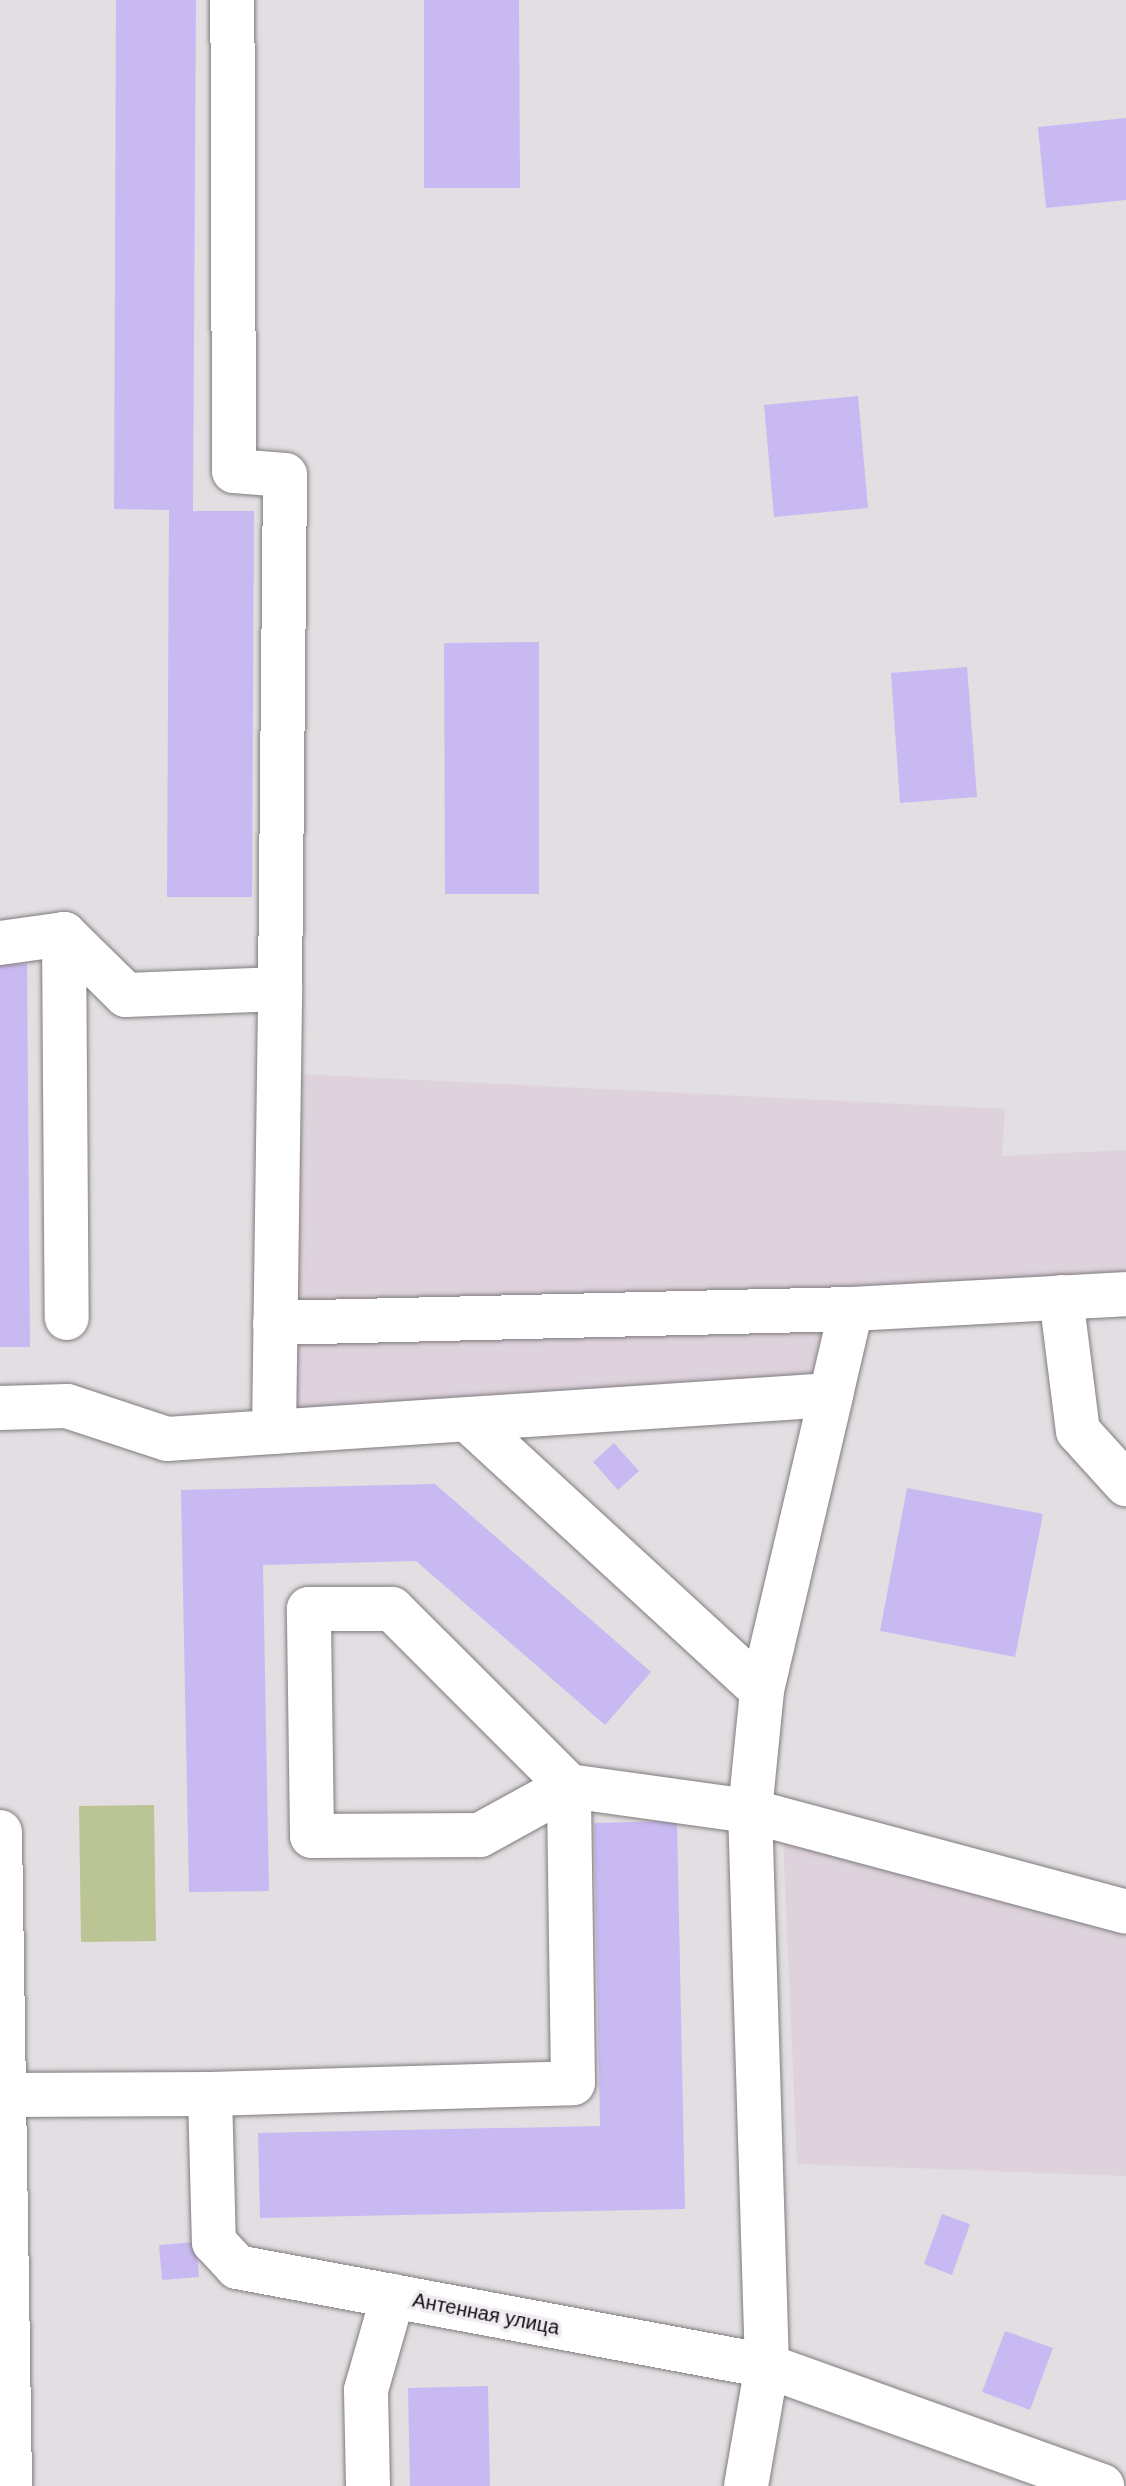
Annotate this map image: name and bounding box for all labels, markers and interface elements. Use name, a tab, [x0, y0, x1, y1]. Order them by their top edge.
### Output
street label: Антенная улица	[411, 2288, 561, 2340]

